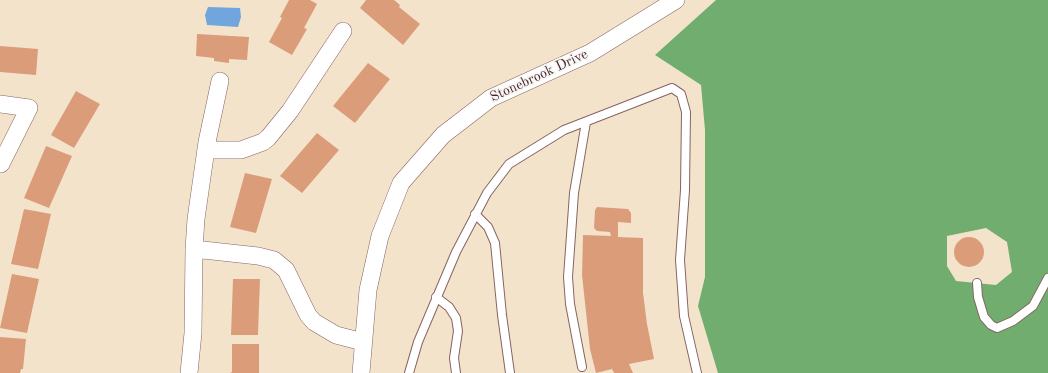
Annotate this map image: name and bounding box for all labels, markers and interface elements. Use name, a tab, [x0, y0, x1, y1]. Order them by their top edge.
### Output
street label: Stonebrook Drive	[487, 46, 591, 106]

